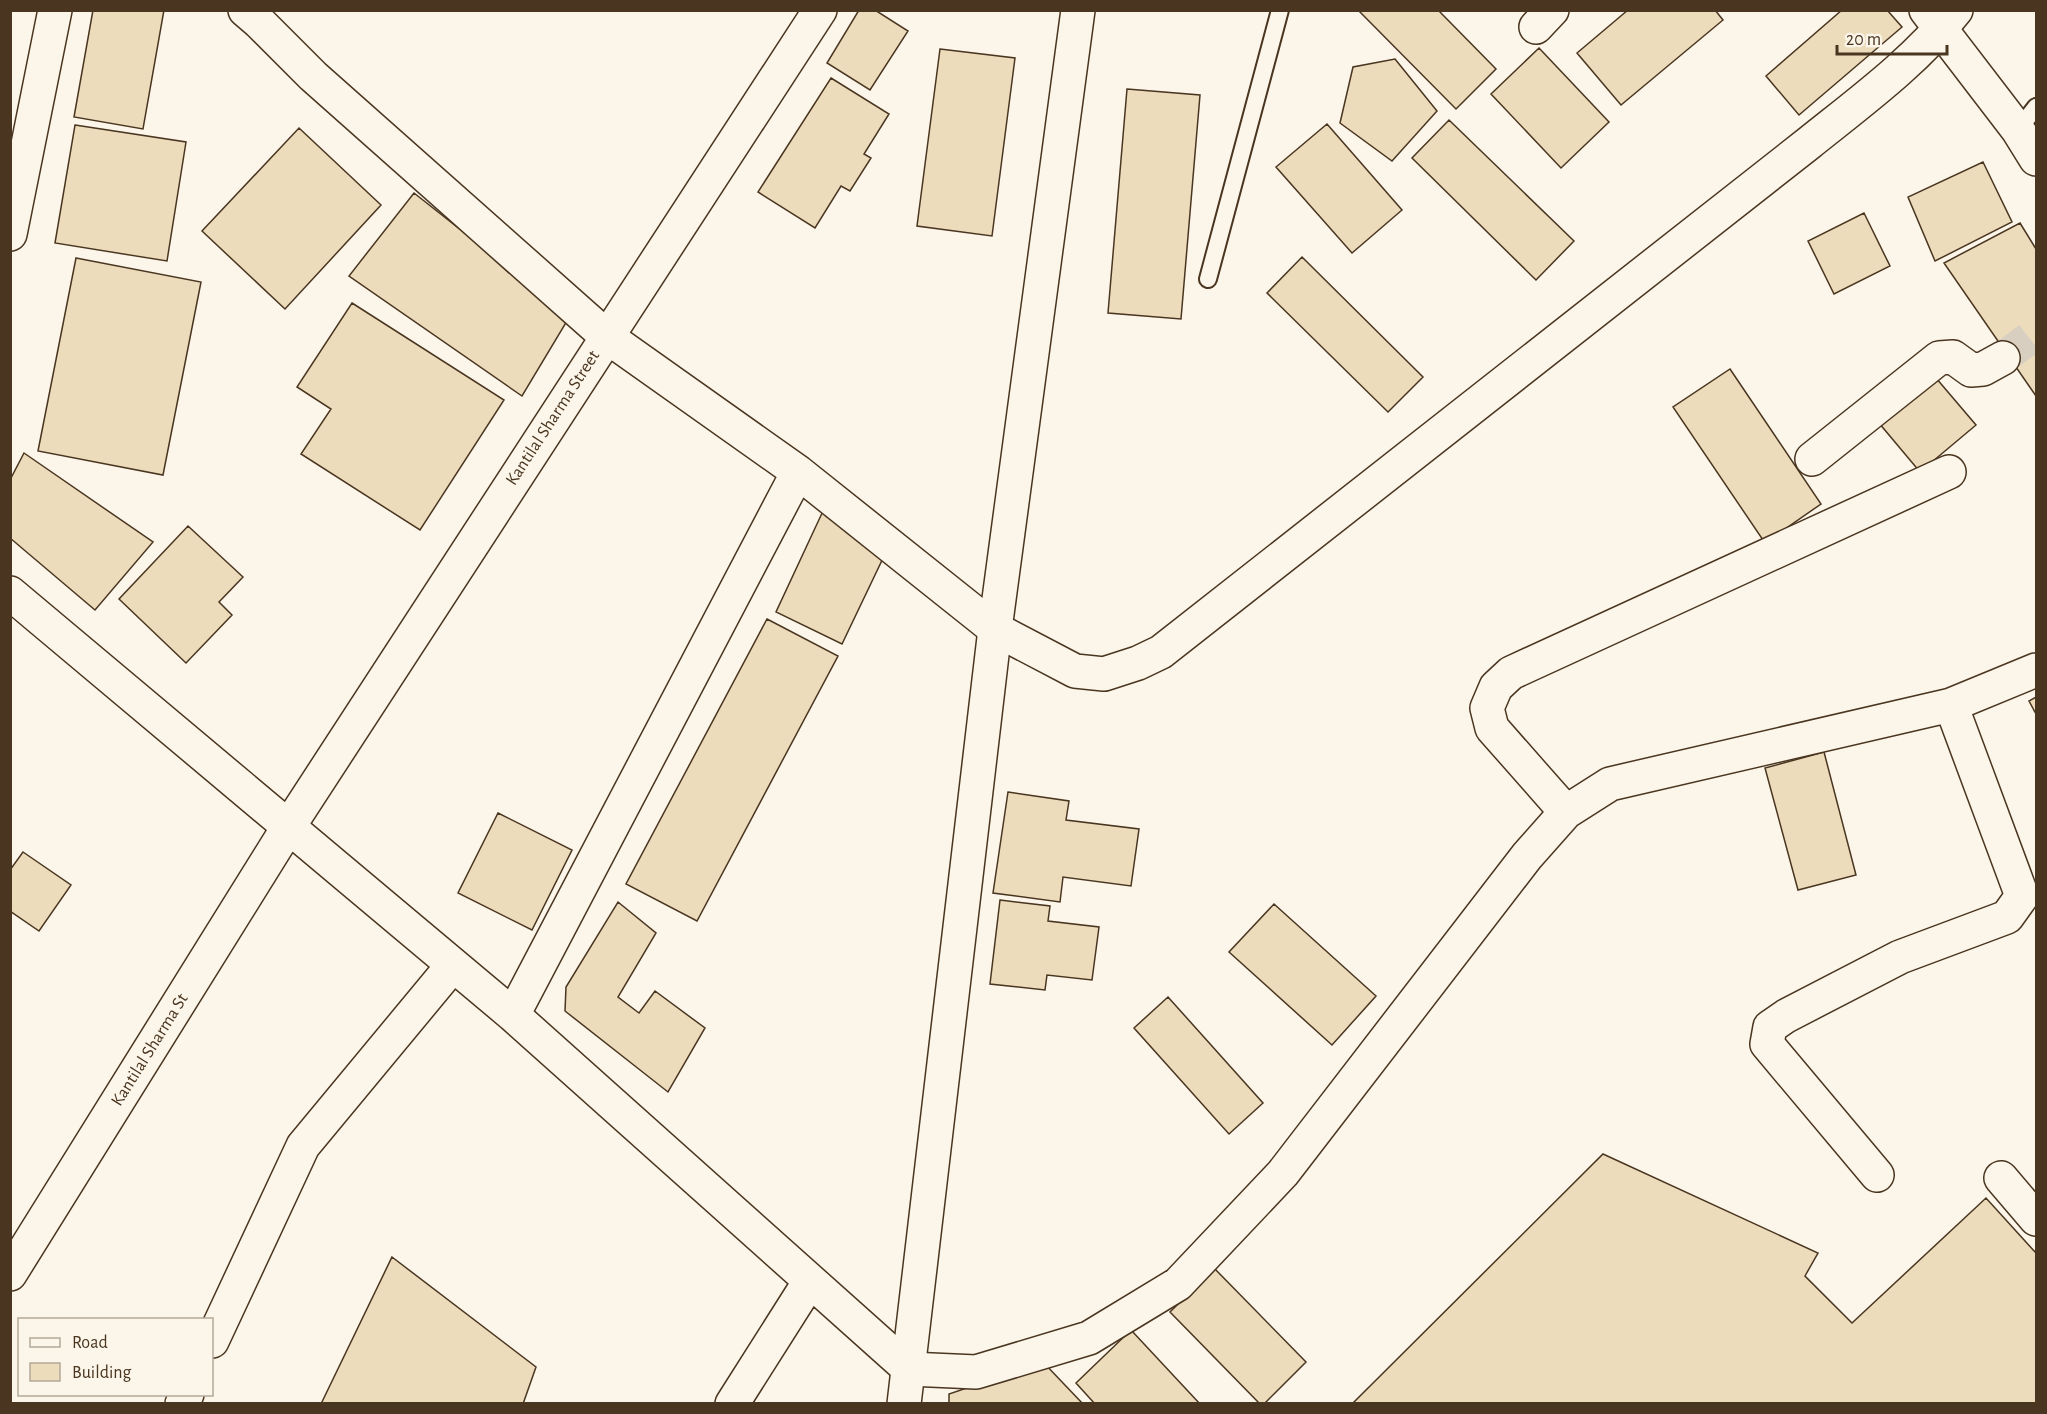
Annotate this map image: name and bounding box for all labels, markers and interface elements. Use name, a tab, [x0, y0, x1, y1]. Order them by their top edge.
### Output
scale bar	[1837, 18, 1946, 56]
text: 20 m	[1846, 31, 1881, 49]
street label: Kantilal Sharma Street	[503, 347, 603, 489]
street label: Kantilal Sharma St	[108, 990, 192, 1109]
legend	[18, 1318, 213, 1396]
text: Road	[72, 1334, 108, 1352]
text: Building	[72, 1364, 132, 1382]

